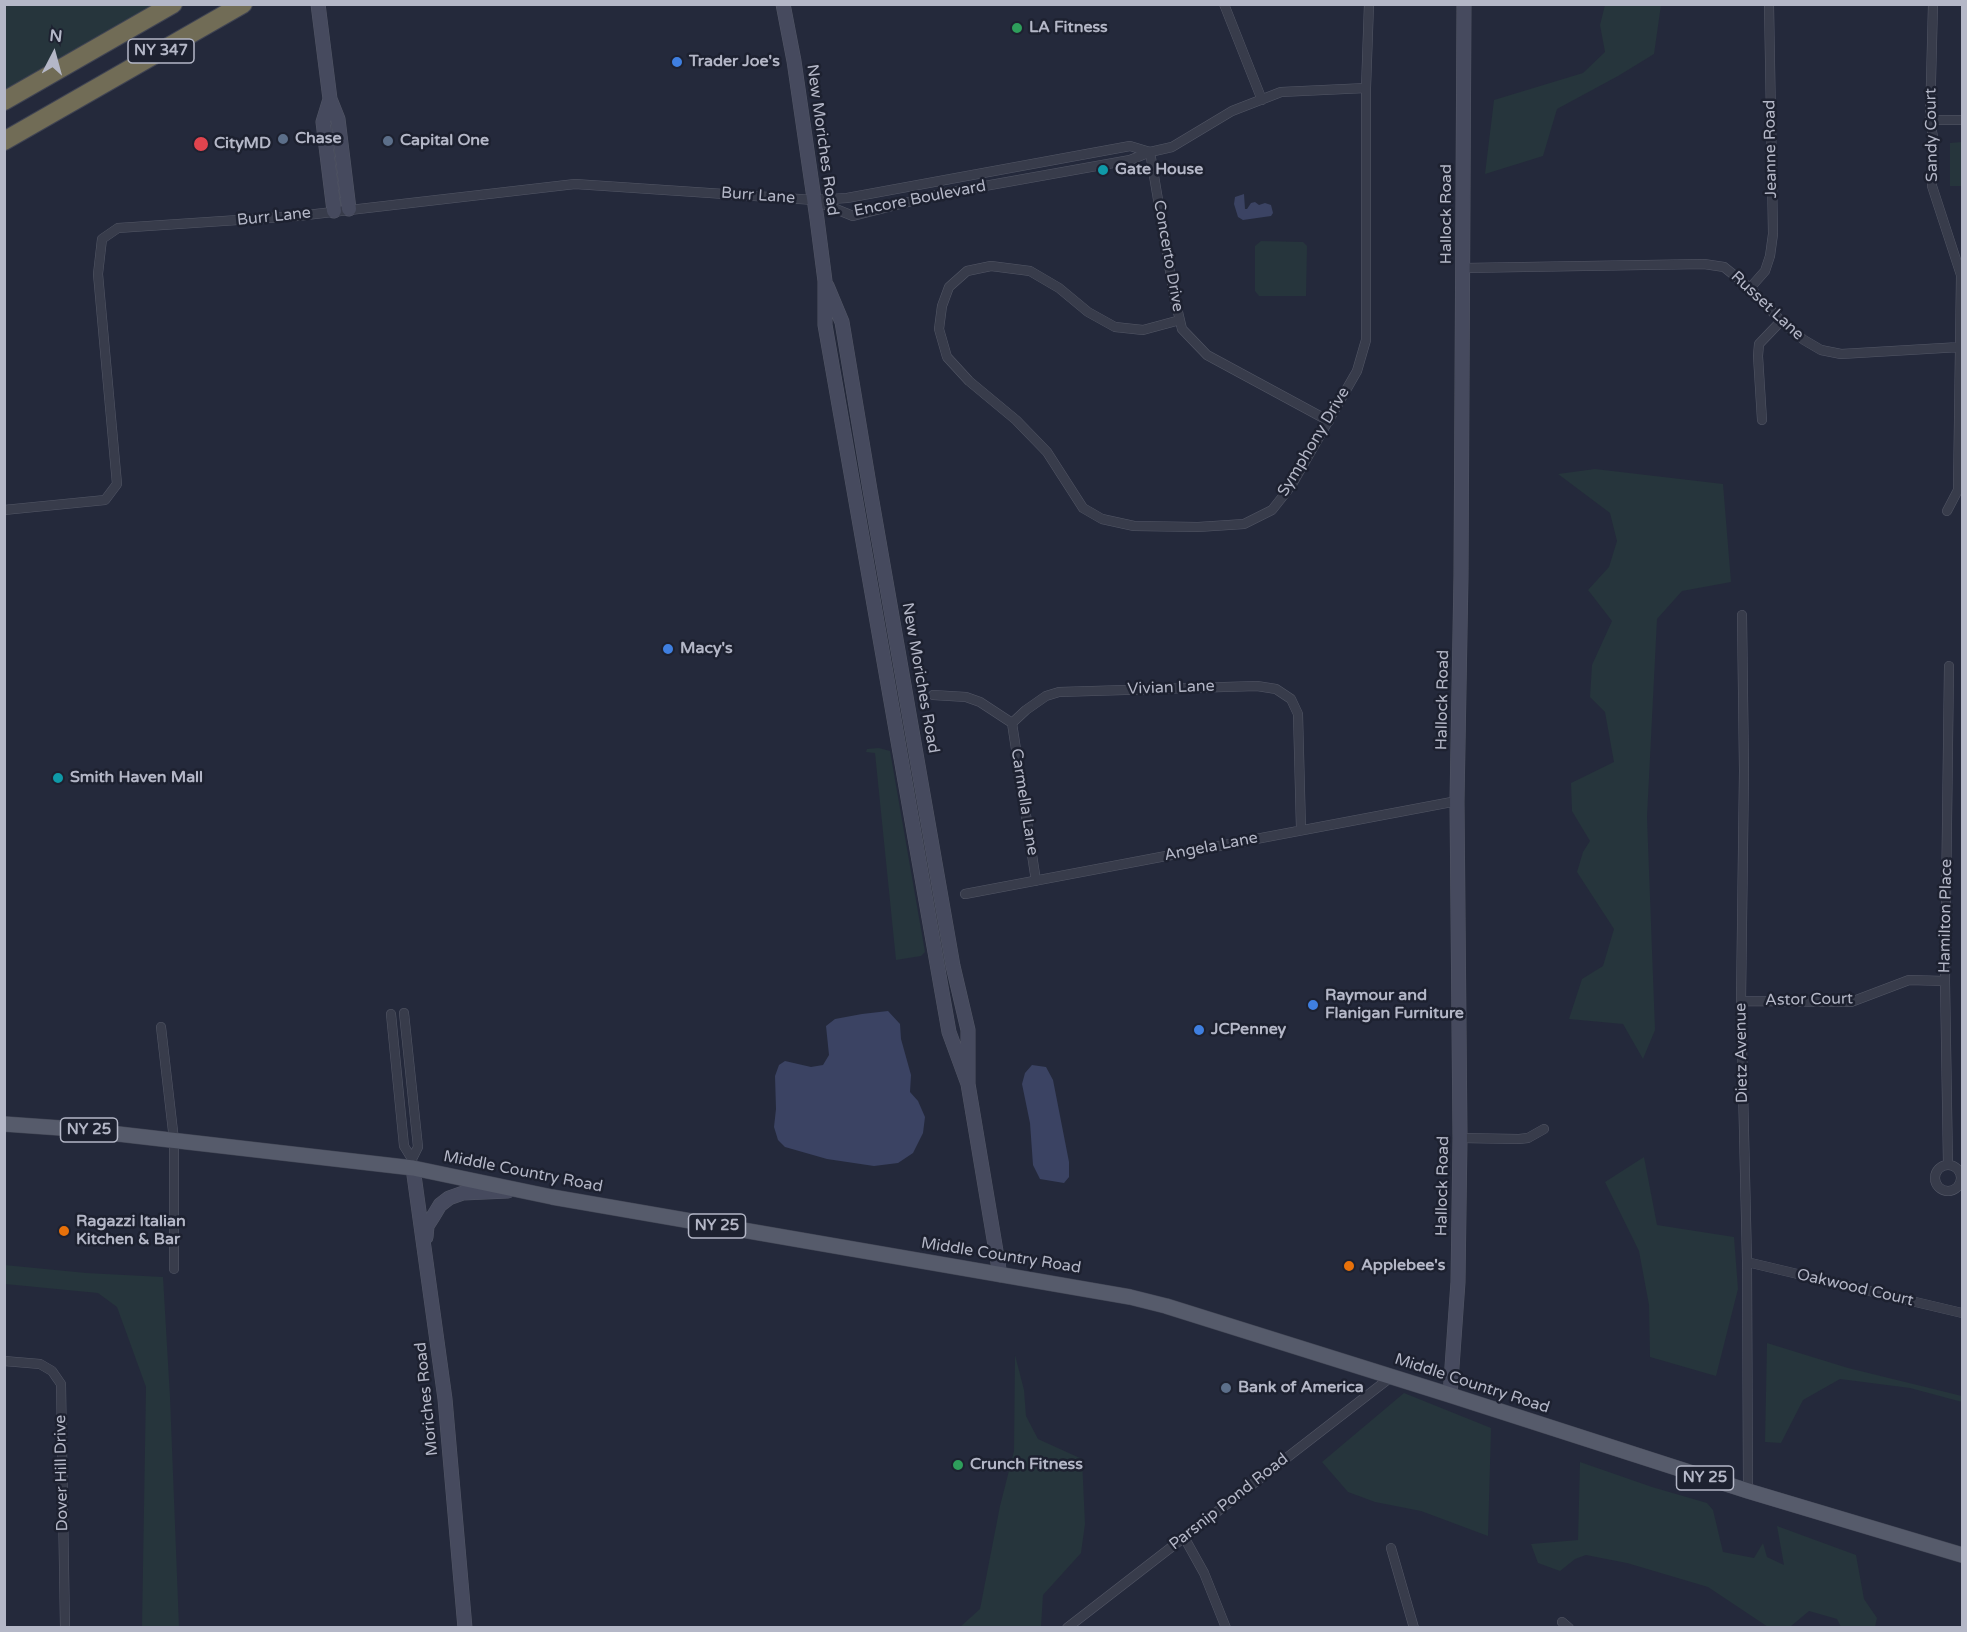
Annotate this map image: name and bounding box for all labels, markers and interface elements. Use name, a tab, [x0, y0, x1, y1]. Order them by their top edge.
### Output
place label: LA Fitness	[1029, 18, 1108, 38]
marker: LA Fitness	[1010, 21, 1024, 35]
north arrow	[24, 24, 84, 84]
text: N	[48, 25, 63, 47]
road number: NY 347	[128, 39, 194, 63]
place label: Trader Joe's	[689, 52, 780, 72]
marker: Trader Joe's	[670, 55, 684, 69]
street label: New Moriches Road	[802, 63, 842, 217]
street label: Sandy Court	[1922, 88, 1942, 182]
street label: Jeanne Road	[1761, 100, 1781, 198]
place label: Chase	[295, 129, 342, 149]
place label: Capital One	[400, 131, 489, 151]
marker: Chase	[276, 132, 290, 146]
place label: CityMD	[214, 134, 271, 154]
marker: Capital One	[381, 134, 395, 148]
marker: CityMD	[192, 135, 210, 153]
place label: Gate House	[1115, 160, 1203, 180]
marker: Gate House	[1096, 163, 1110, 177]
street label: Hallock Road	[1437, 164, 1457, 264]
street label: Encore Boulevard	[852, 177, 988, 221]
street label: Burr Lane	[720, 184, 796, 208]
street label: Concerto Drive	[1149, 199, 1187, 313]
street label: Burr Lane	[236, 204, 312, 230]
street label: Russet Lane	[1727, 267, 1807, 345]
street label: Symphony Drive	[1274, 384, 1354, 500]
street label: New Moriches Road	[897, 601, 943, 755]
place label: Macy's	[680, 639, 733, 659]
marker: Macy's	[661, 642, 675, 656]
street label: Hallock Road	[1433, 650, 1453, 750]
street label: Vivian Lane	[1127, 677, 1215, 699]
street label: Carmella Lane	[1006, 747, 1042, 857]
place label: Smith Haven Mall	[70, 768, 203, 788]
marker: Smith Haven Mall	[51, 771, 65, 785]
street label: Angela Lane	[1163, 829, 1259, 865]
street label: Hamilton Place	[1935, 859, 1957, 973]
place label: Raymour and Flanigan Furniture	[1325, 986, 1464, 1024]
street label: Astor Court	[1765, 990, 1853, 1010]
marker: Raymour and Flanigan Furniture	[1306, 998, 1320, 1012]
street label: Dietz Avenue	[1732, 1003, 1752, 1103]
place label: JCPenney	[1211, 1020, 1286, 1040]
marker: JCPenney	[1192, 1023, 1206, 1037]
road number: NY 25	[60, 1118, 118, 1142]
street label: Hallock Road	[1433, 1136, 1453, 1236]
street label: Middle Country Road	[442, 1147, 604, 1197]
place label: Ragazzi Italian Kitchen & Bar	[76, 1212, 186, 1250]
road number: NY 25	[688, 1214, 746, 1238]
marker: Ragazzi Italian Kitchen & Bar	[57, 1224, 71, 1238]
street label: Middle Country Road	[920, 1234, 1082, 1278]
place label: Applebee's	[1361, 1256, 1446, 1276]
marker: Applebee's	[1342, 1259, 1356, 1273]
street label: Oakwood Court	[1795, 1265, 1915, 1311]
street label: Moriches Road	[411, 1341, 443, 1457]
street label: Middle Country Road	[1392, 1350, 1552, 1418]
place label: Bank of America	[1238, 1378, 1364, 1398]
marker: Bank of America	[1219, 1381, 1233, 1395]
street label: Dover Hill Drive	[51, 1415, 73, 1531]
street label: Parsnip Pond Road	[1166, 1450, 1292, 1554]
place label: Crunch Fitness	[970, 1455, 1083, 1475]
marker: Crunch Fitness	[951, 1458, 965, 1472]
road number: NY 25	[1676, 1466, 1734, 1490]

